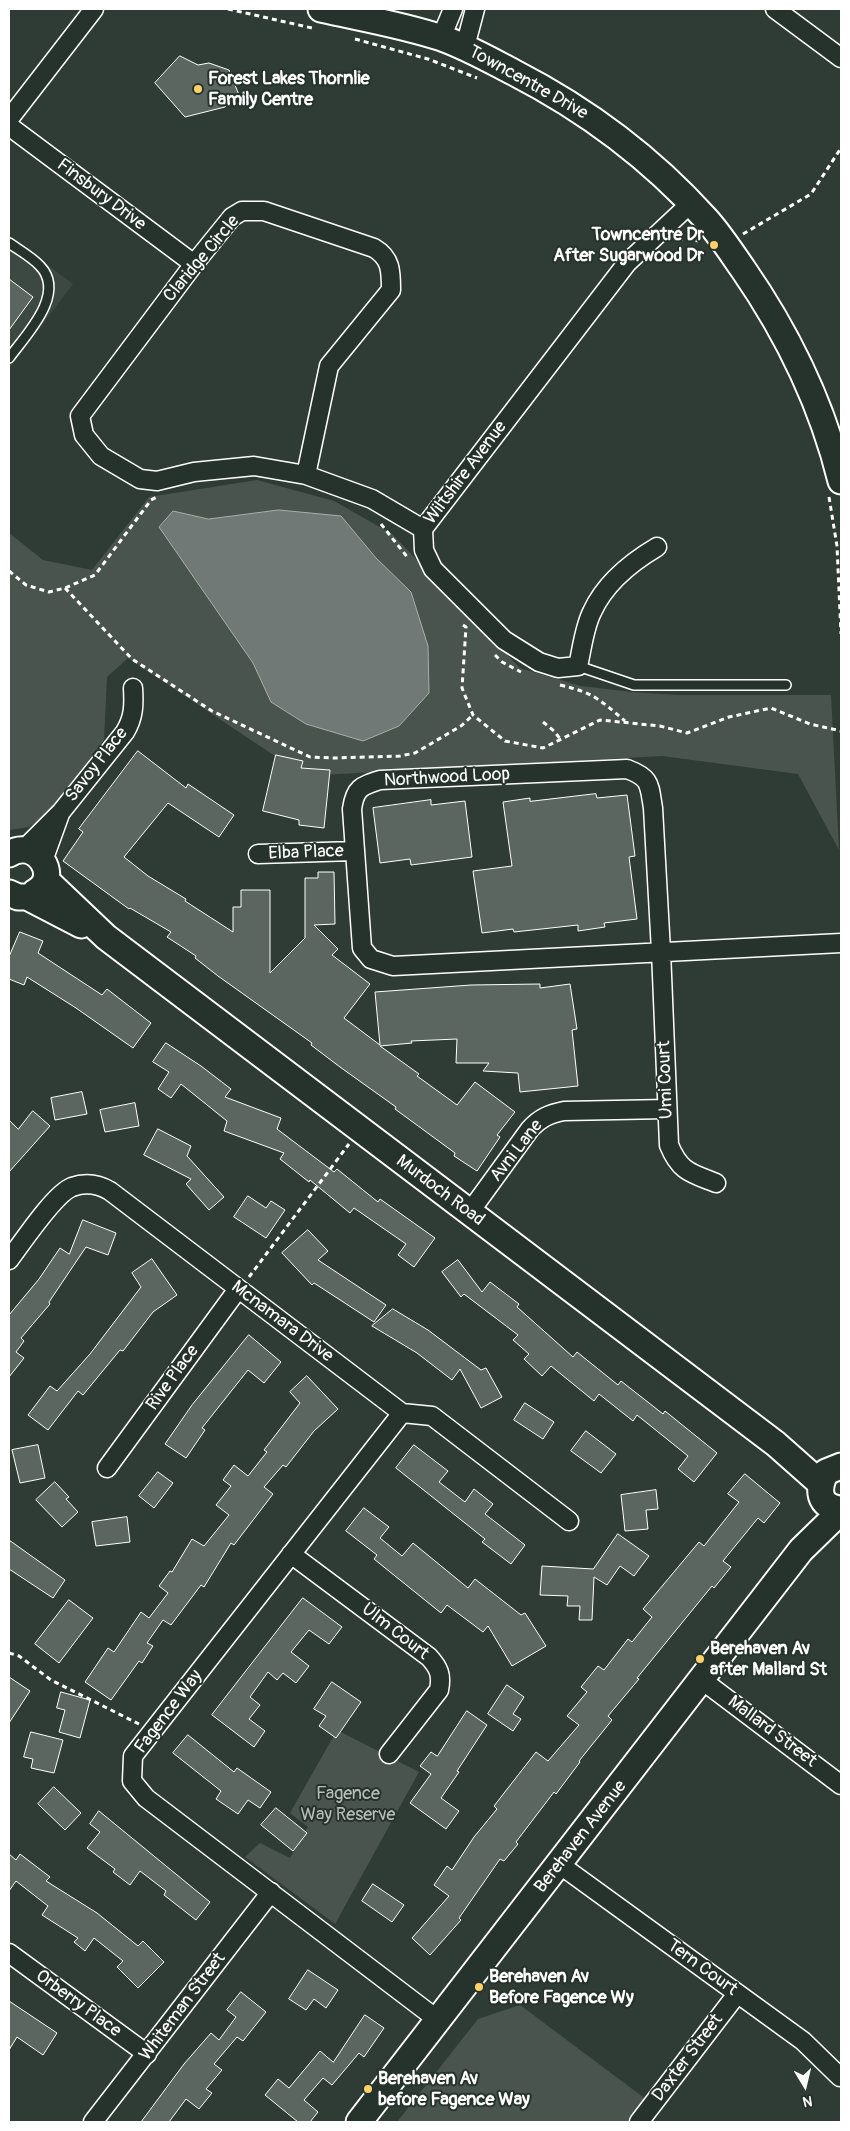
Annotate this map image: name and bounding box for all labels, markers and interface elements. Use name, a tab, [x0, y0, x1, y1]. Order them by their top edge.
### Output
street label: Towncentre Drive	[465, 41, 591, 125]
place label: Forest Lakes Thornlie Family Centre	[208, 68, 370, 110]
marker: Forest Lakes Thornlie Family Centre	[192, 83, 204, 95]
street label: Finsbury Drive	[52, 154, 150, 236]
street label: Claridge Circle	[159, 211, 245, 307]
place label: Towncentre Dr After Sugarwood Dr	[553, 224, 704, 266]
marker: Towncentre Dr After Sugarwood Dr	[708, 239, 720, 251]
street label: Wiltshire Avenue	[420, 417, 512, 529]
street label: Savoy Place	[61, 723, 133, 807]
street label: Northwood Loop	[383, 764, 511, 792]
street label: Elba Place	[268, 841, 344, 865]
street label: Umi Court	[654, 1040, 678, 1120]
street label: Avni Lane	[486, 1116, 548, 1186]
street label: Murdoch Road	[392, 1151, 488, 1231]
street label: Mcnamara Drive	[227, 1277, 337, 1367]
street label: Rive Place	[142, 1341, 204, 1415]
street label: Ulm Court	[357, 1599, 433, 1665]
place label: Berehaven Av after Mallard St	[710, 1638, 827, 1680]
marker: Berehaven Av after Mallard St	[694, 1653, 706, 1665]
street label: Fagence Way	[131, 1666, 207, 1758]
street label: Mallard Street	[723, 1692, 821, 1772]
street label: Berehaven Avenue	[530, 1776, 632, 1898]
park label: Fagence Way Reserve	[301, 1783, 395, 1826]
street label: Tern Court	[663, 1935, 741, 2001]
street label: Whiteman Street	[135, 1949, 231, 2065]
street label: Orberry Place	[31, 1966, 125, 2042]
place label: Berehaven Av Before Fagence Wy	[489, 1966, 634, 2008]
marker: Berehaven Av Before Fagence Wy	[473, 1981, 485, 1993]
street label: Daxter Street	[648, 2010, 728, 2106]
north arrow	[780, 2061, 830, 2111]
place label: Berehaven Av before Fagence Way	[378, 2068, 530, 2110]
marker: Berehaven Av before Fagence Way	[362, 2083, 374, 2095]
text: N	[801, 2092, 813, 2110]

